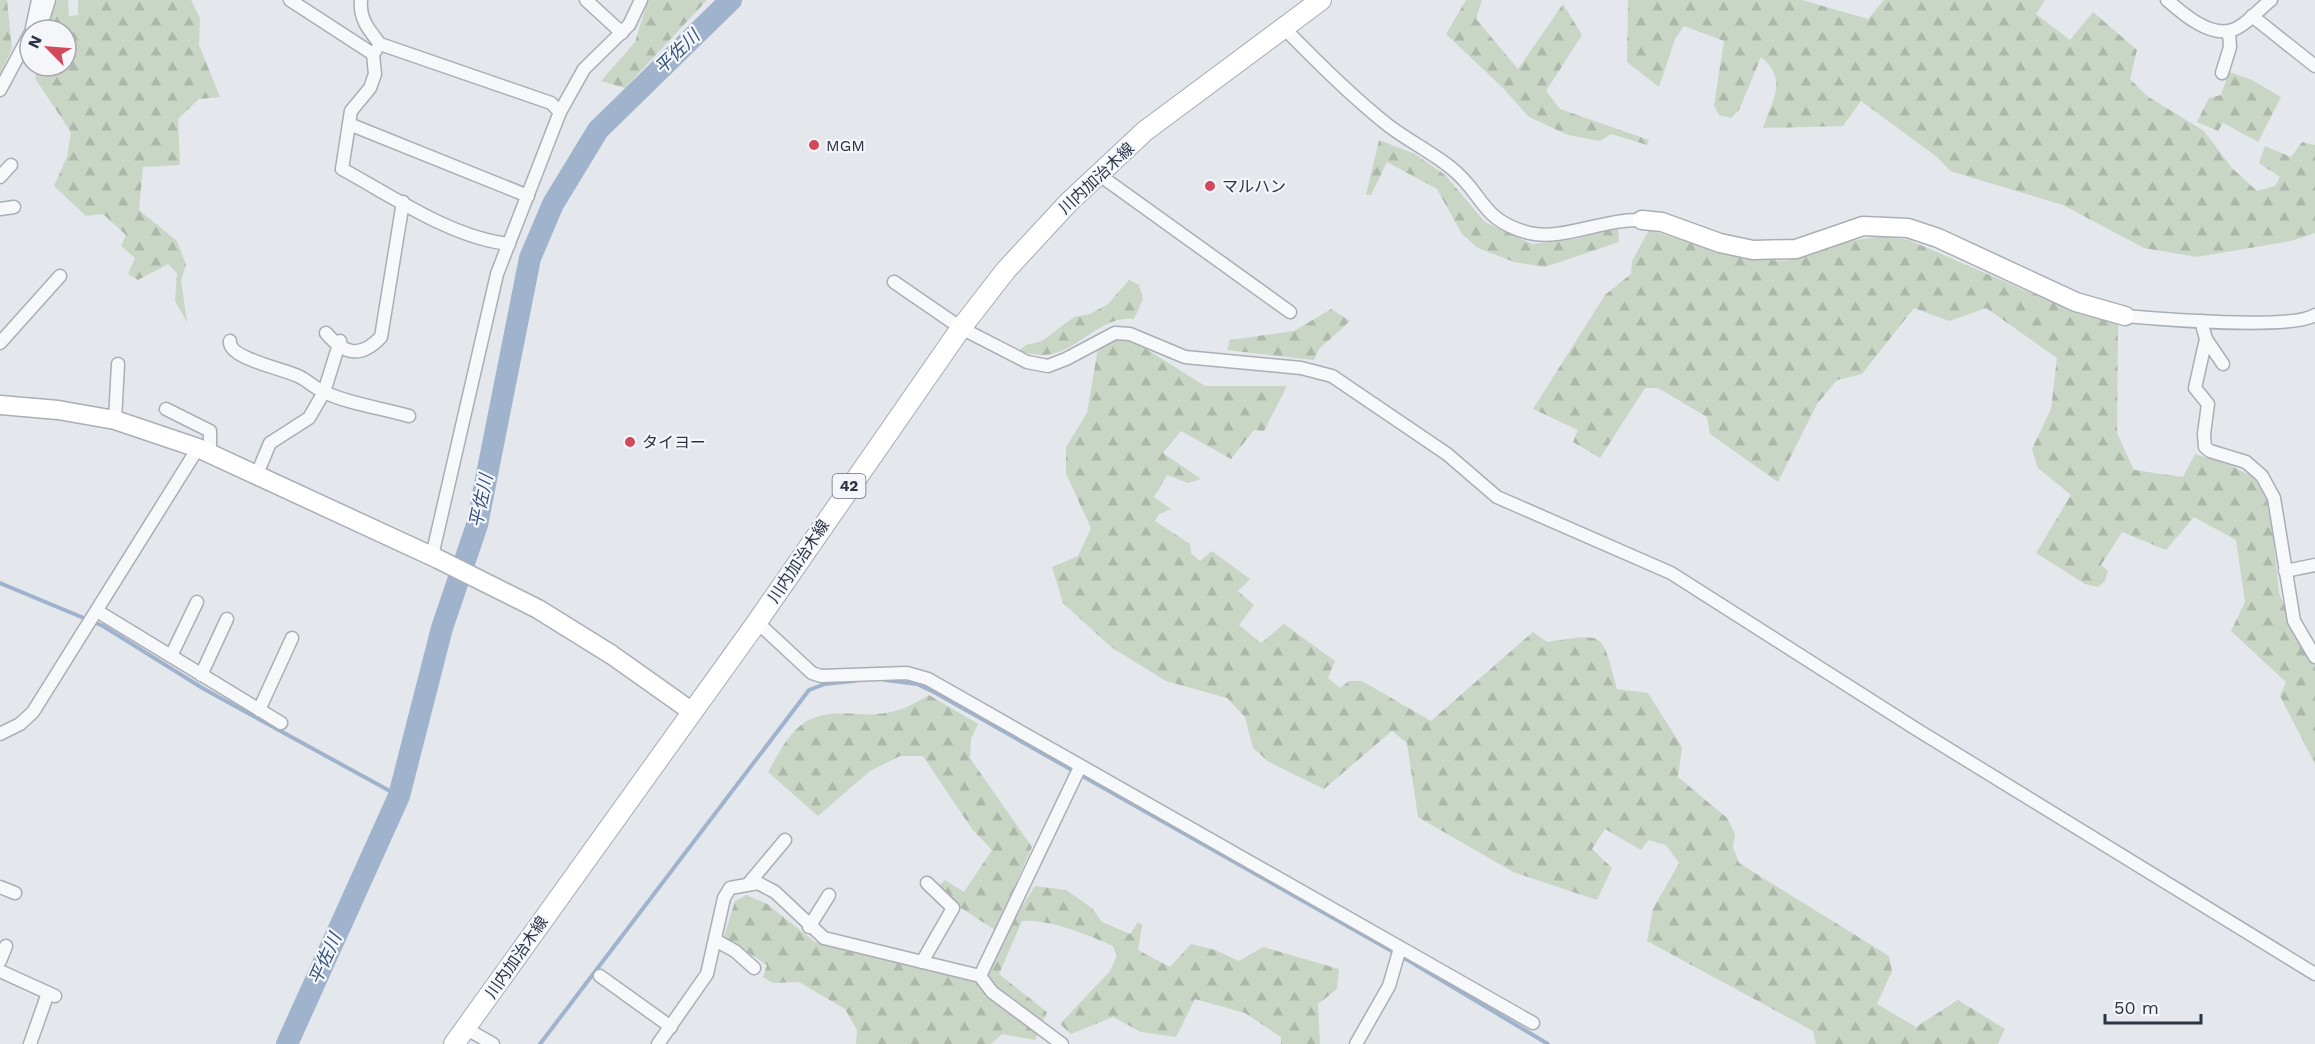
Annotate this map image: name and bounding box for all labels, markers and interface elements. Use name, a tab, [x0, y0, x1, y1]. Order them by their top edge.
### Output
north arrow	[18, 18, 78, 78]
water label: 平佐川	[650, 24, 705, 78]
text: N	[24, 32, 46, 51]
place label: MGM	[826, 136, 865, 155]
marker: MGM	[807, 138, 821, 152]
street label: 川内加治木線	[1055, 139, 1138, 218]
place label: マルハン	[1222, 177, 1286, 196]
marker: マルハン	[1203, 179, 1217, 193]
place label: タイヨー	[642, 433, 706, 452]
marker: タイヨー	[623, 435, 637, 449]
water label: 平佐川	[465, 470, 497, 529]
road number: 42	[832, 474, 866, 498]
street label: 川内加治木線	[764, 516, 833, 606]
street label: 川内加治木線	[481, 913, 552, 1002]
water label: 平佐川	[304, 928, 346, 988]
scale bar	[2105, 987, 2201, 1025]
text: 50 m	[2114, 997, 2159, 1018]

